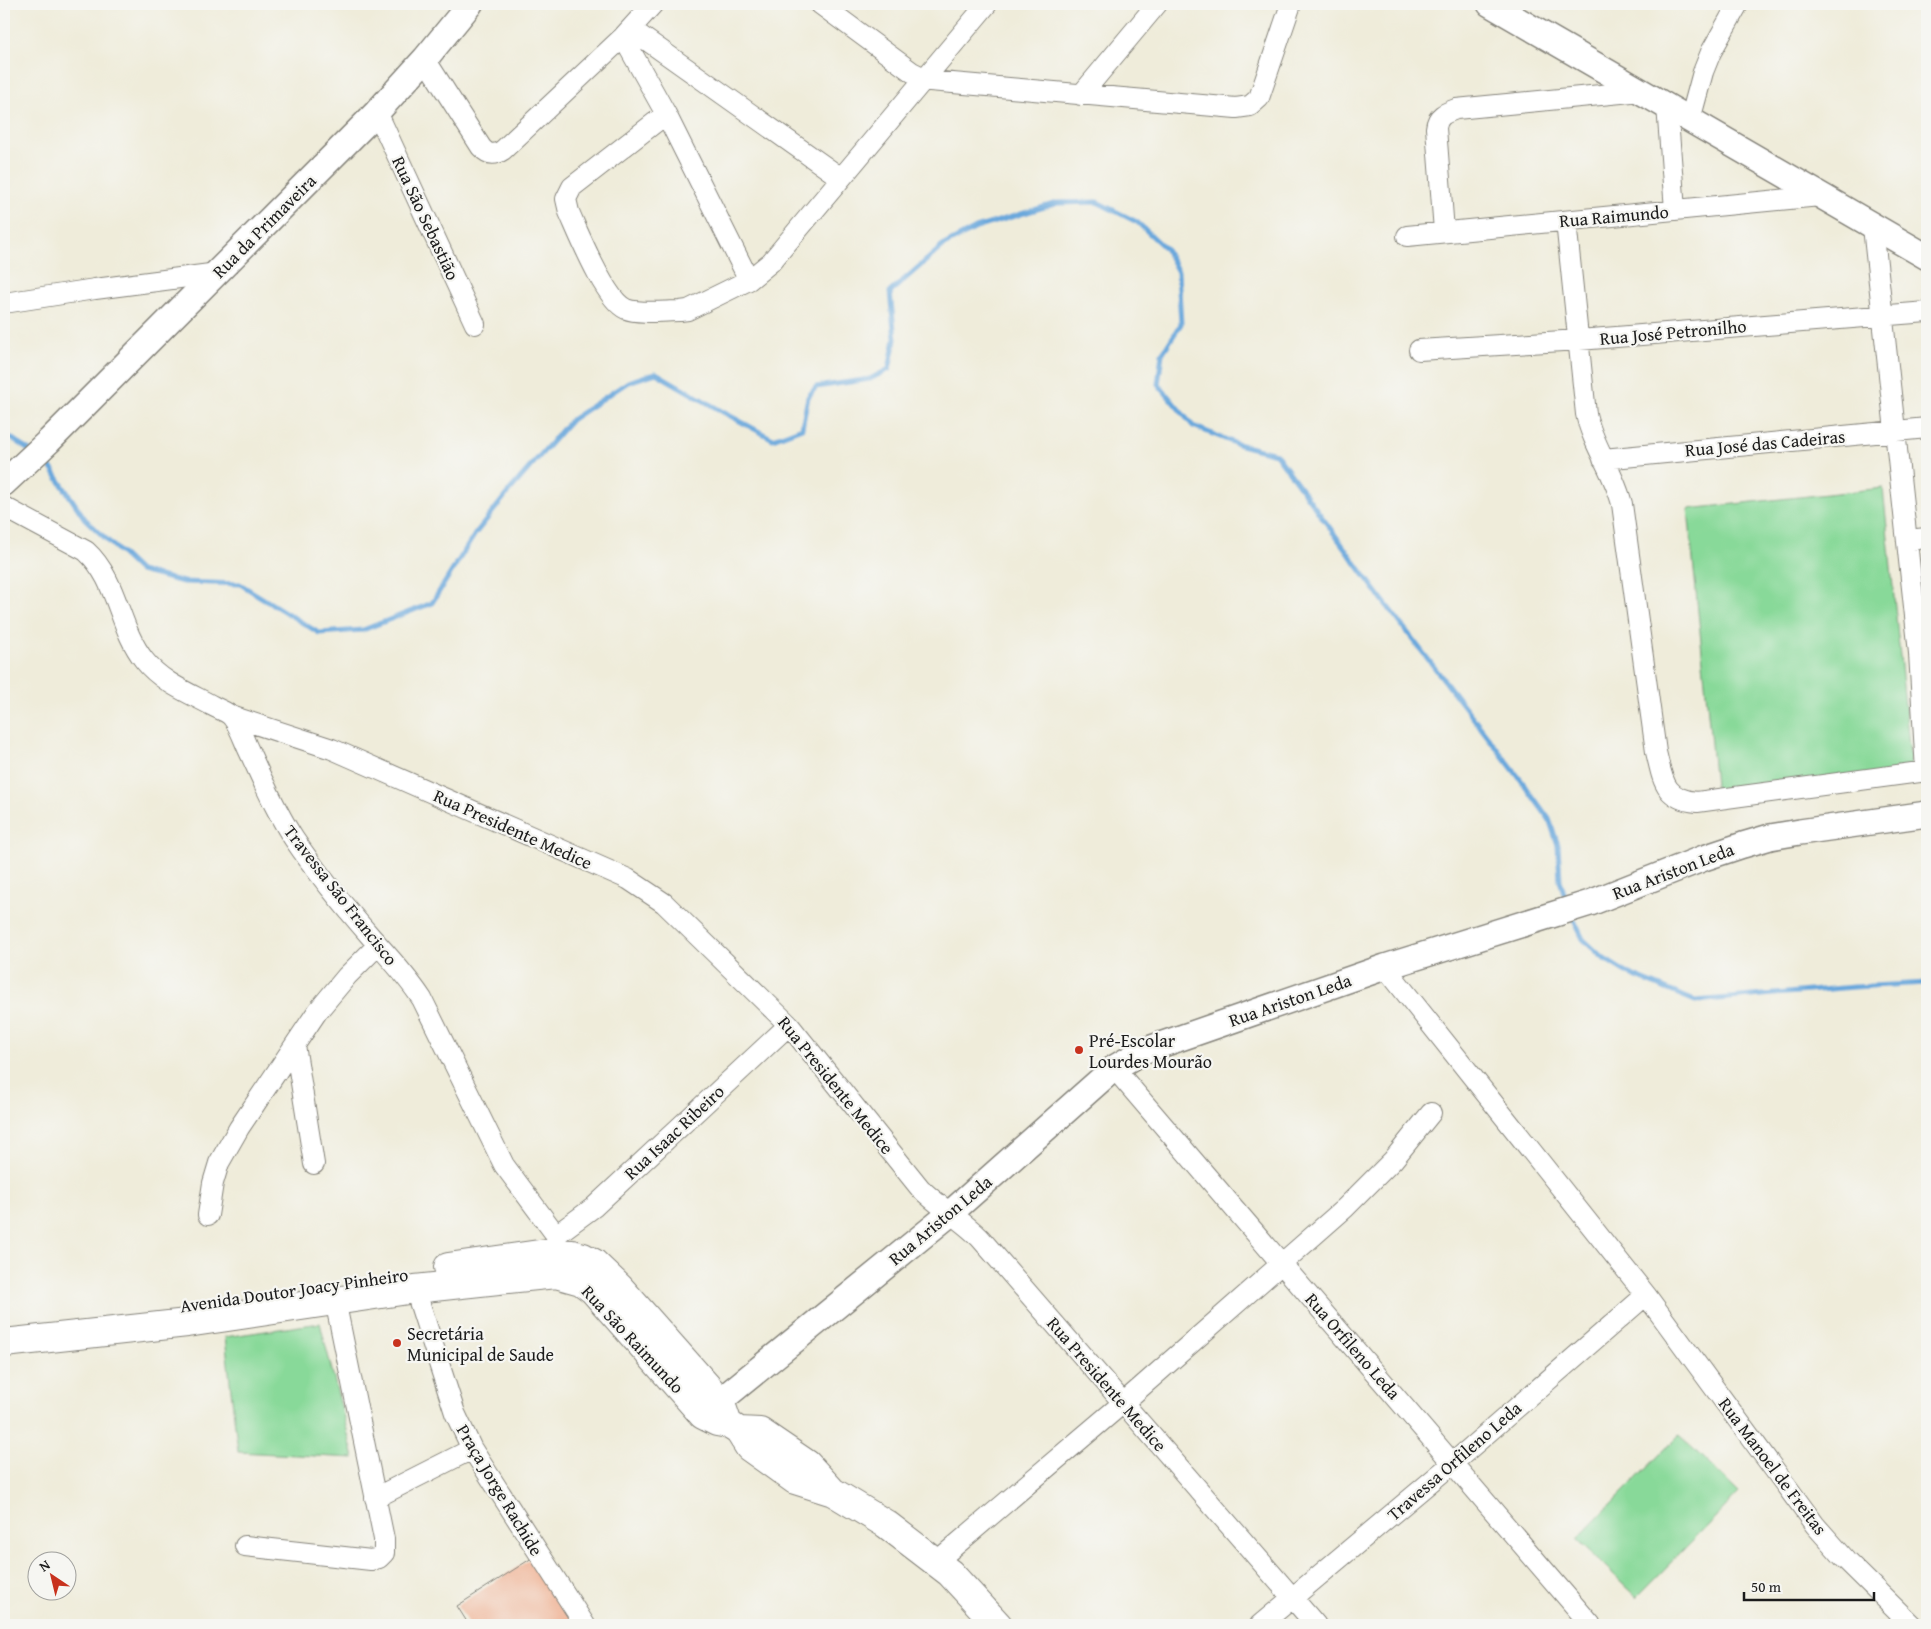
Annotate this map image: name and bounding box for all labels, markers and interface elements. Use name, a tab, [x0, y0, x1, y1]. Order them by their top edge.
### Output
street label: Rua São Sebastião	[385, 151, 467, 285]
street label: Rua da Primaveira	[206, 167, 323, 284]
street label: Rua Raimundo	[1558, 198, 1670, 234]
street label: Rua José Petronilho	[1598, 312, 1748, 352]
street label: Rua José das Cadeiras	[1684, 423, 1846, 463]
street label: Rua Presidente Medice	[429, 782, 597, 876]
street label: Travessa São Francisco	[277, 819, 405, 971]
street label: Rua Ariston Leda	[1608, 835, 1738, 907]
street label: Rua Ariston Leda	[1225, 966, 1355, 1034]
street label: Rua Presidente Medice	[772, 1010, 900, 1160]
place label: Pré-Escolar Lourdes Mourão	[1089, 1027, 1212, 1075]
marker: Pré-Escolar Lourdes Mourão	[1073, 1044, 1085, 1056]
street label: Rua Isaac Ribeiro	[618, 1078, 730, 1186]
street label: Rua Ariston Leda	[882, 1168, 998, 1272]
street label: Avenida Doutor Joacy Pinheiro	[178, 1261, 410, 1319]
street label: Rua São Raimundo	[575, 1278, 691, 1400]
street label: Rua Orfileno Leda	[1299, 1287, 1407, 1406]
street label: Rua Presidente Medice	[1041, 1311, 1173, 1457]
place label: Secretária Municipal de Saude	[407, 1320, 554, 1368]
marker: Secretária Municipal de Saude	[391, 1337, 403, 1349]
street label: Rua Manoel de Freitas	[1712, 1392, 1834, 1540]
street label: Travessa Orfileno Leda	[1381, 1395, 1528, 1527]
street label: Praça Jorge Rachide	[450, 1419, 550, 1561]
north arrow	[28, 1552, 78, 1602]
text: N	[35, 1554, 55, 1576]
scale bar	[1744, 1569, 1874, 1601]
text: 50 m	[1751, 1576, 1782, 1597]

